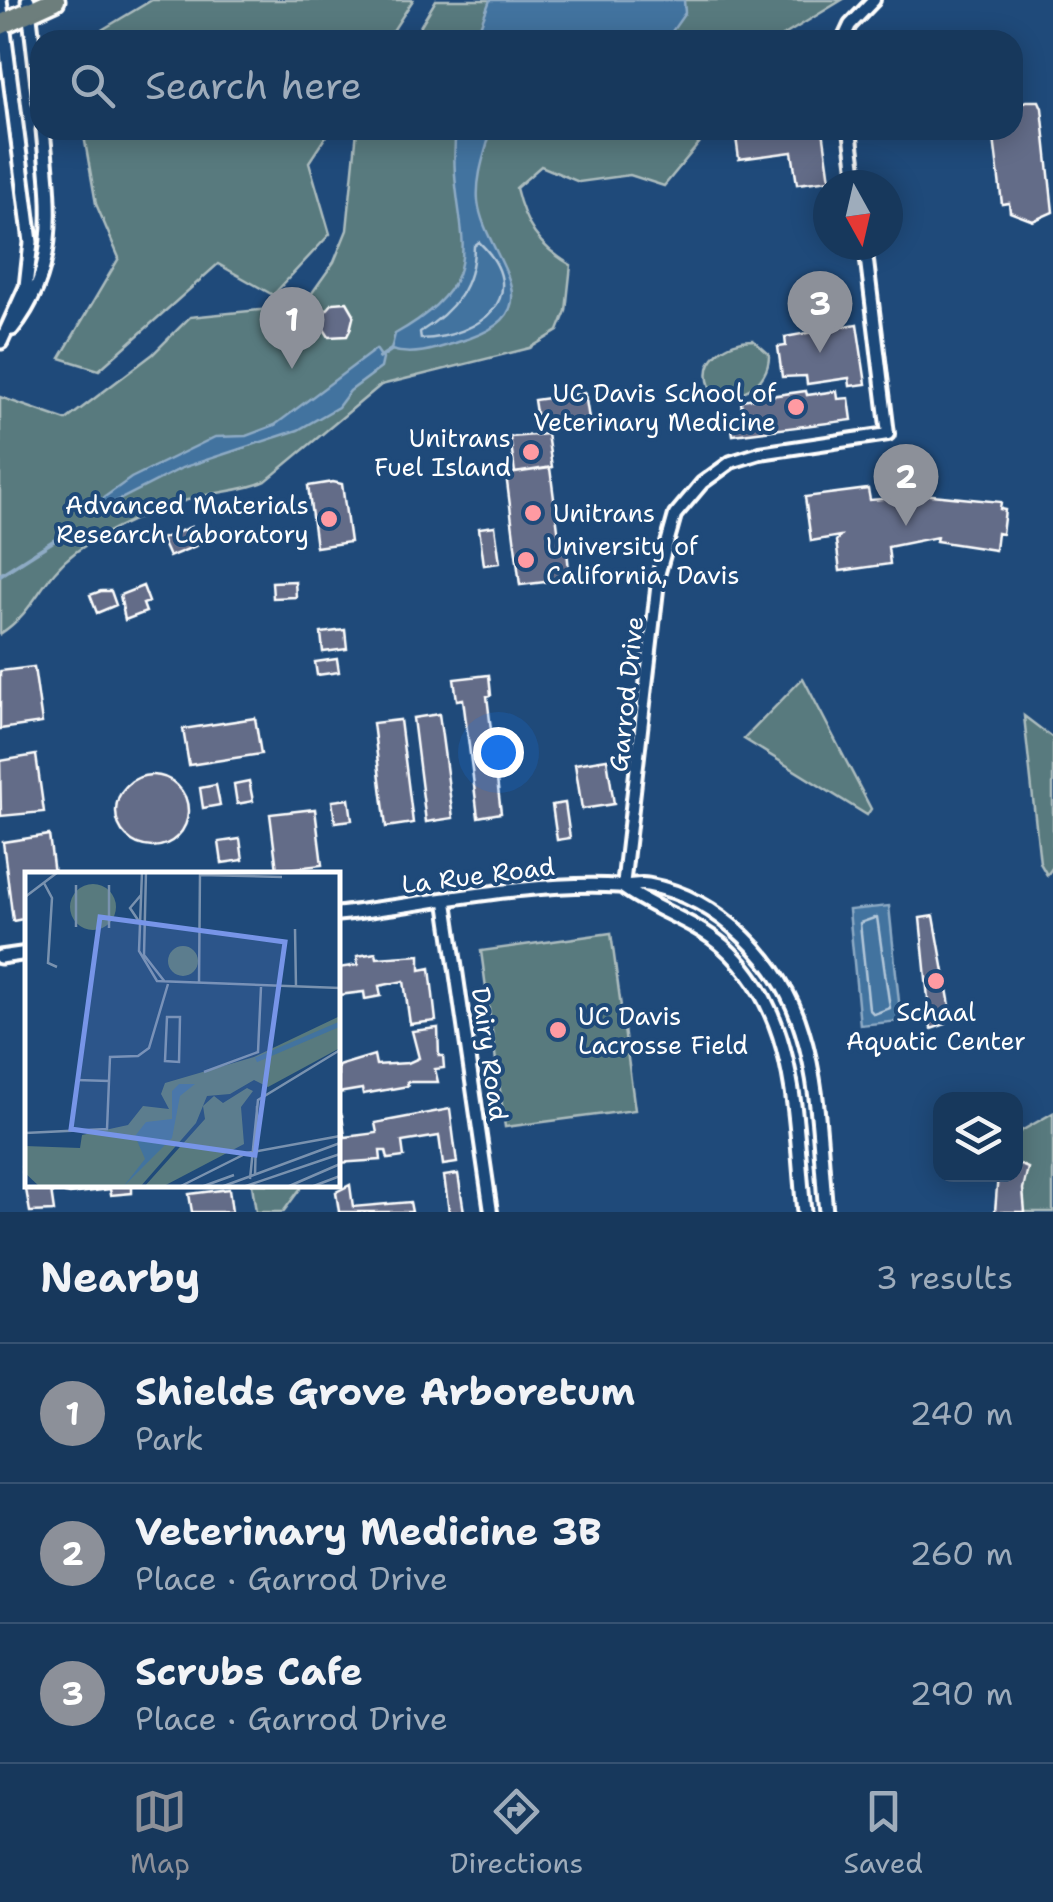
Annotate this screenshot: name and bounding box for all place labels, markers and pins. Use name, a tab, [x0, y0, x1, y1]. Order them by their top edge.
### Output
pin: 3	[788, 270, 852, 353]
pin: 1	[260, 286, 324, 369]
place label: UC Davis School of Veterinary Medicine	[533, 376, 777, 439]
marker: UC Davis School of Veterinary Medicine	[785, 396, 807, 418]
place label: Unitrans Fuel Island	[374, 421, 511, 484]
marker: Unitrans Fuel Island	[520, 441, 542, 463]
pin: 2	[874, 444, 938, 526]
place label: Advanced Materials Research Laboratory	[56, 488, 309, 551]
place label: Unitrans	[553, 496, 655, 530]
marker: Unitrans	[522, 502, 544, 524]
marker: Advanced Materials Research Laboratory	[318, 508, 340, 530]
place label: University of California, Davis	[546, 529, 740, 592]
marker: University of California, Davis	[515, 549, 537, 571]
marker: Schaal Aquatic Center	[925, 970, 947, 992]
place label: Schaal Aquatic Center	[846, 995, 1026, 1058]
place label: UC Davis Lacrosse Field	[578, 999, 748, 1062]
marker: UC Davis Lacrosse Field	[547, 1019, 569, 1041]

